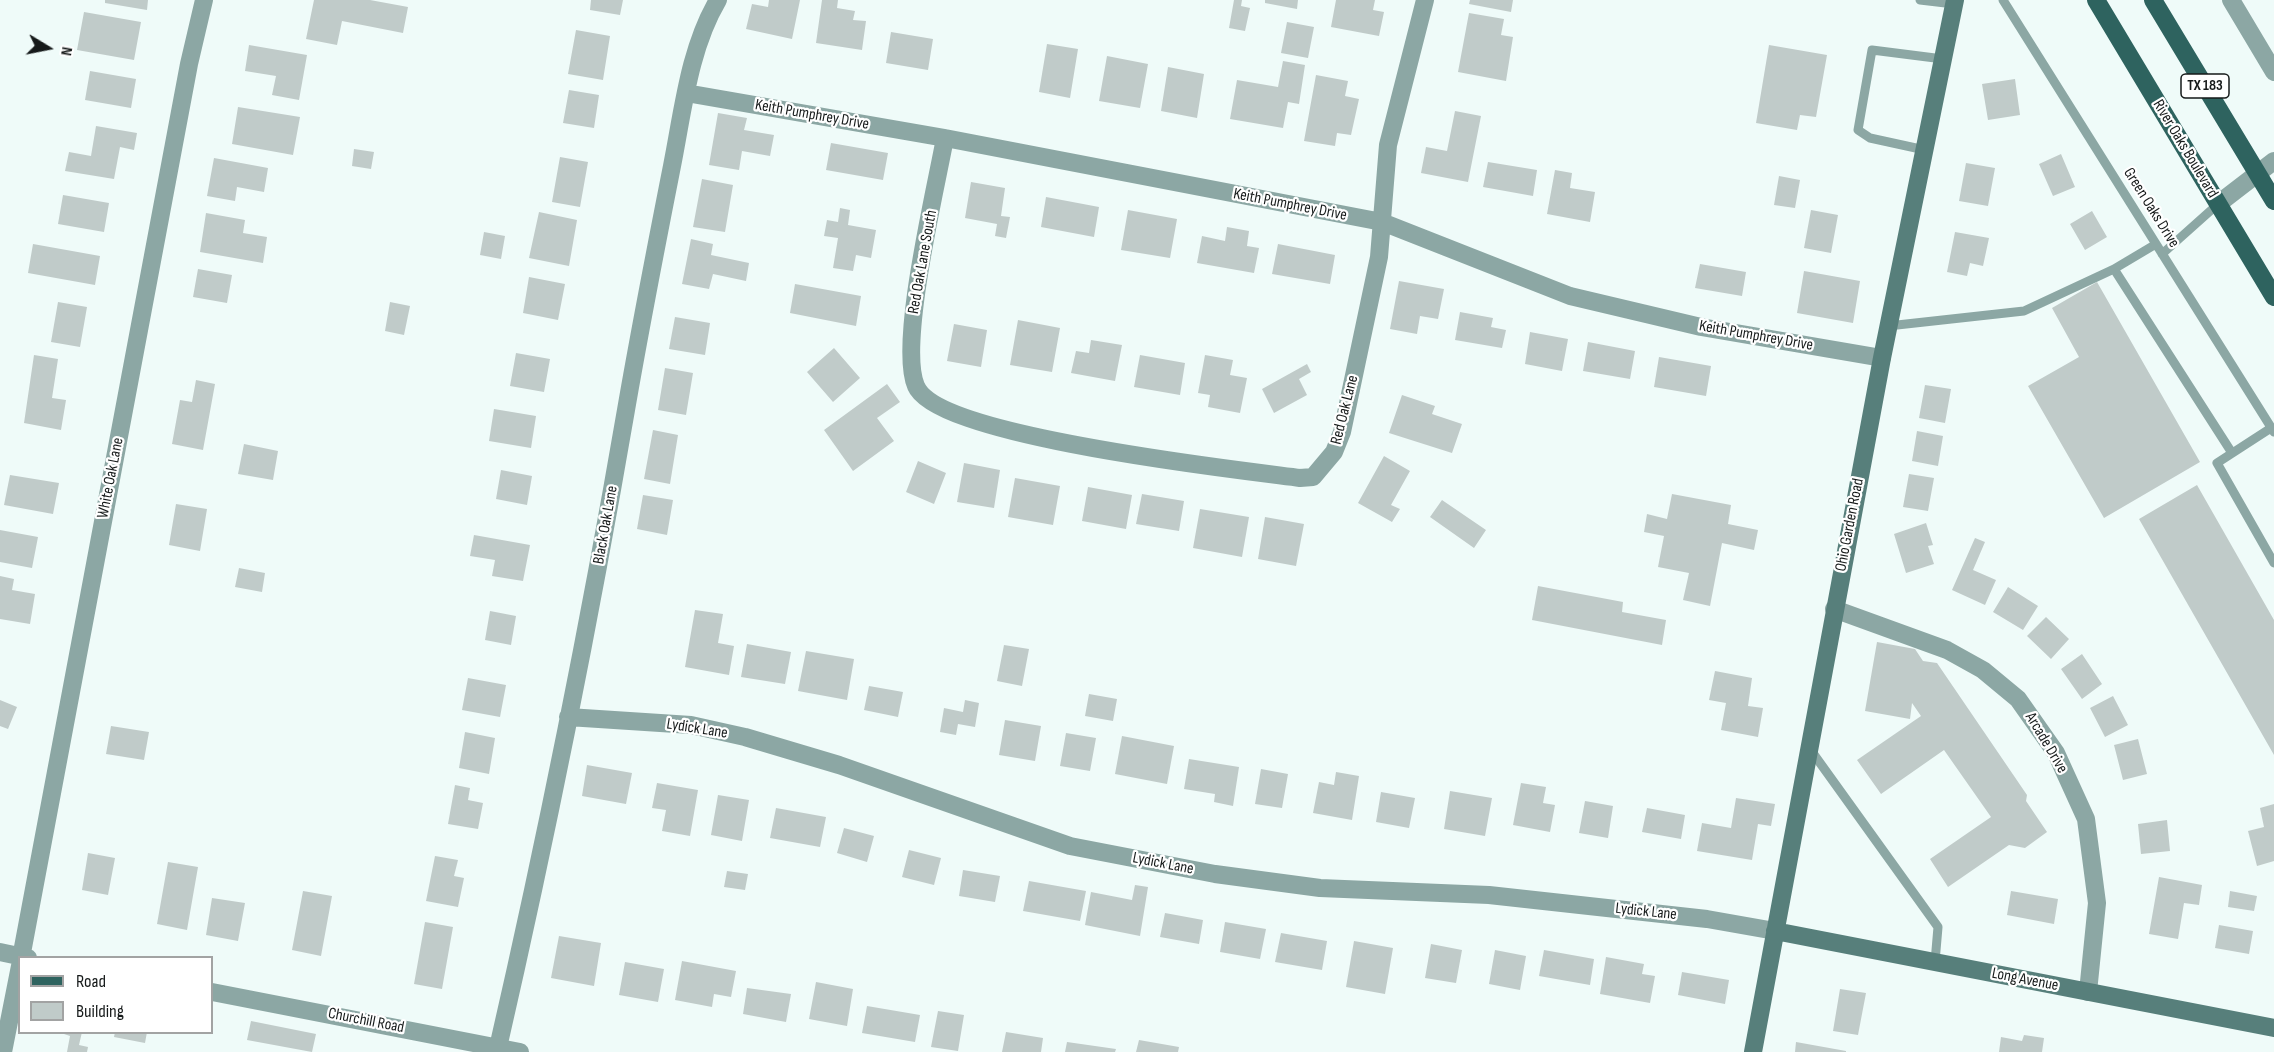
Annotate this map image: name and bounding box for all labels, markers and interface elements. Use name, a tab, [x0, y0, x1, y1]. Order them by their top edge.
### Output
north arrow	[18, 18, 78, 78]
text: N	[56, 45, 76, 57]
road number: TX 183	[2181, 74, 2229, 98]
street label: Keith Pumphrey Drive	[754, 96, 870, 134]
street label: River Oaks Boulevard	[2148, 97, 2222, 201]
street label: Green Oaks Drive	[2119, 164, 2183, 252]
street label: Keith Pumphrey Drive	[1232, 185, 1348, 225]
street label: Red Oak Lane South	[904, 209, 942, 315]
street label: Keith Pumphrey Drive	[1698, 317, 1814, 355]
street label: Red Oak Lane	[1327, 373, 1363, 447]
street label: White Oak Lane	[94, 436, 128, 520]
street label: Ohio Garden Road	[1832, 477, 1868, 573]
street label: Black Oak Lane	[590, 484, 622, 566]
street label: Arcade Drive	[2020, 709, 2072, 777]
street label: Lydick Lane	[665, 715, 729, 743]
street label: Lydick Lane	[1131, 849, 1195, 879]
street label: Lydick Lane	[1614, 899, 1678, 925]
legend	[18, 956, 213, 1034]
street label: Long Avenue	[1990, 964, 2060, 996]
text: Road	[76, 971, 106, 992]
text: Building	[76, 1001, 124, 1022]
street label: Churchill Road	[326, 1004, 406, 1038]

